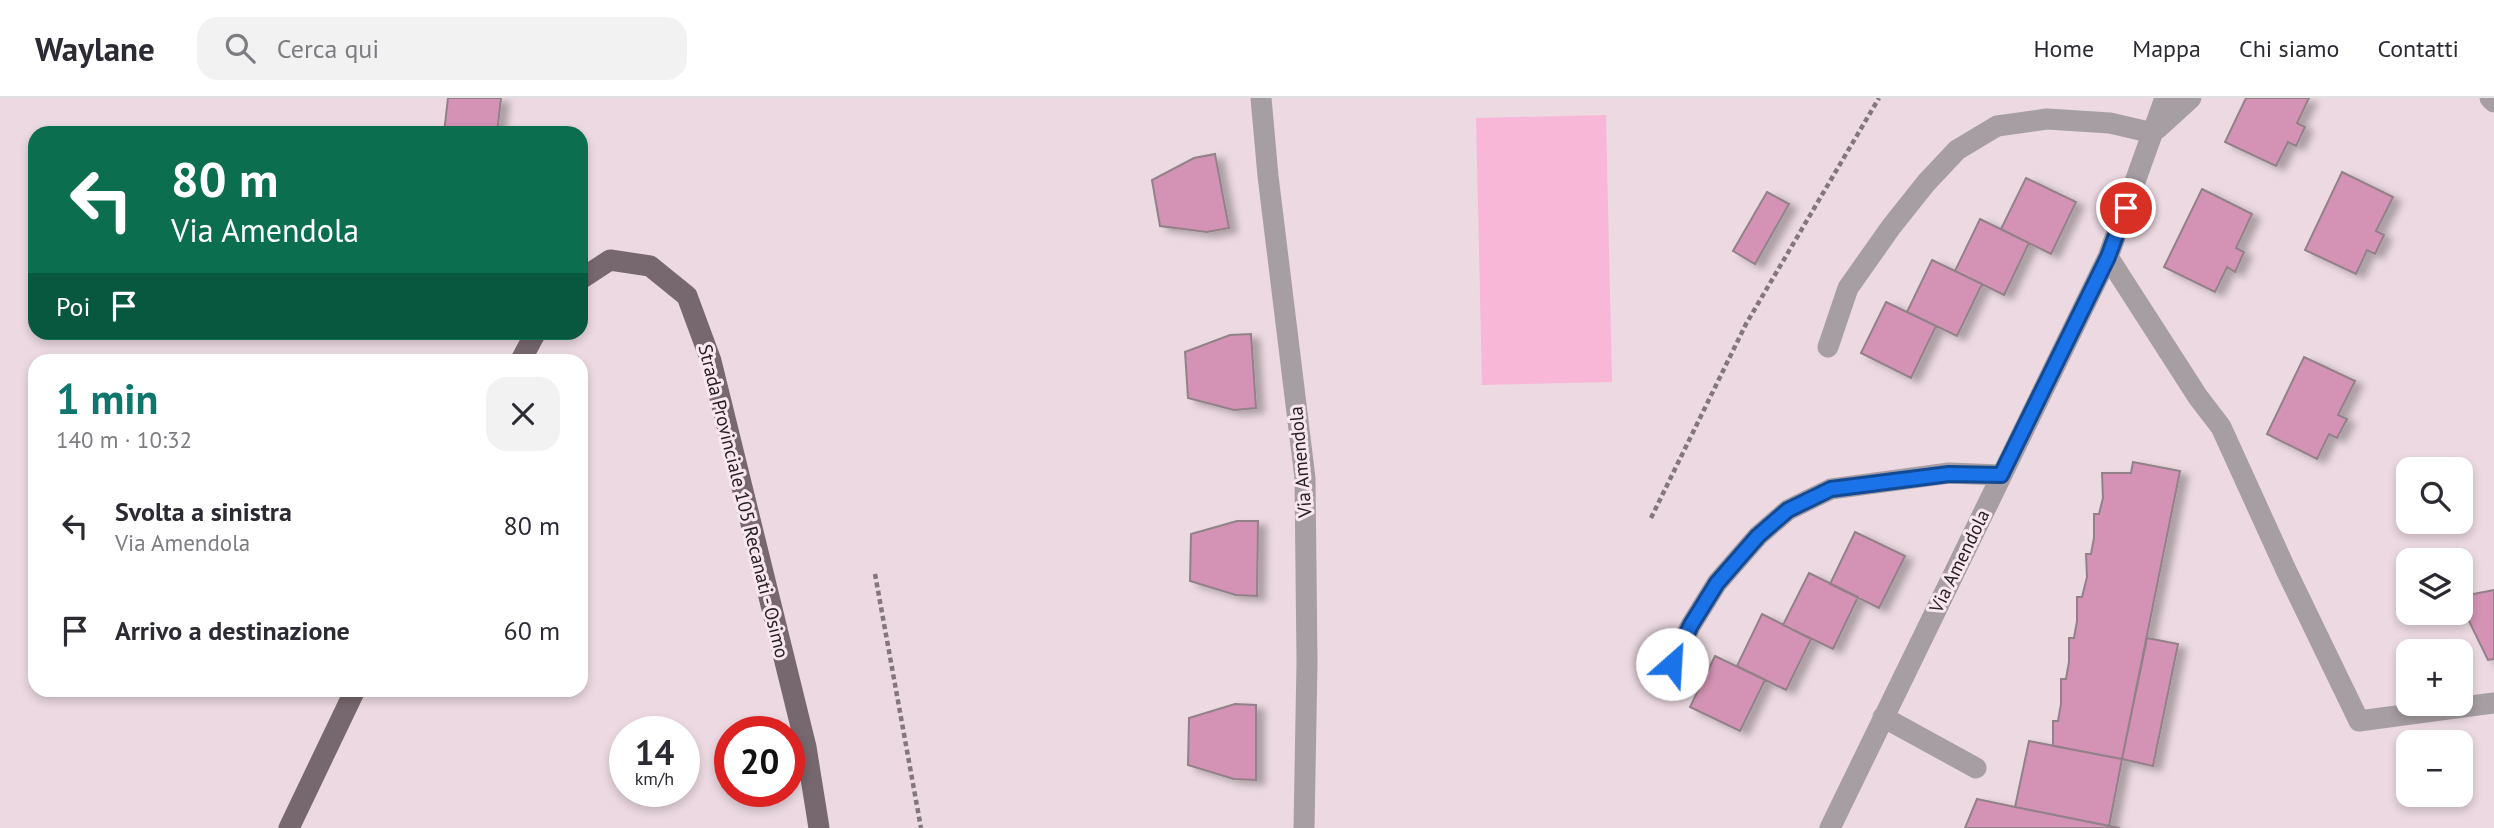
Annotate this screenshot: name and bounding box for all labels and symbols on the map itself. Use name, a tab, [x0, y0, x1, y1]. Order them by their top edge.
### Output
pin	[2096, 178, 2156, 238]
street label: Strada Provinciale 105 Recanati - Osimo	[693, 342, 795, 660]
street label: Via Amendola	[1283, 405, 1317, 520]
street label: Via Amendola	[1923, 506, 1994, 617]
position arrow	[1635, 627, 1709, 701]
speed limit sign: 20	[714, 716, 805, 807]

